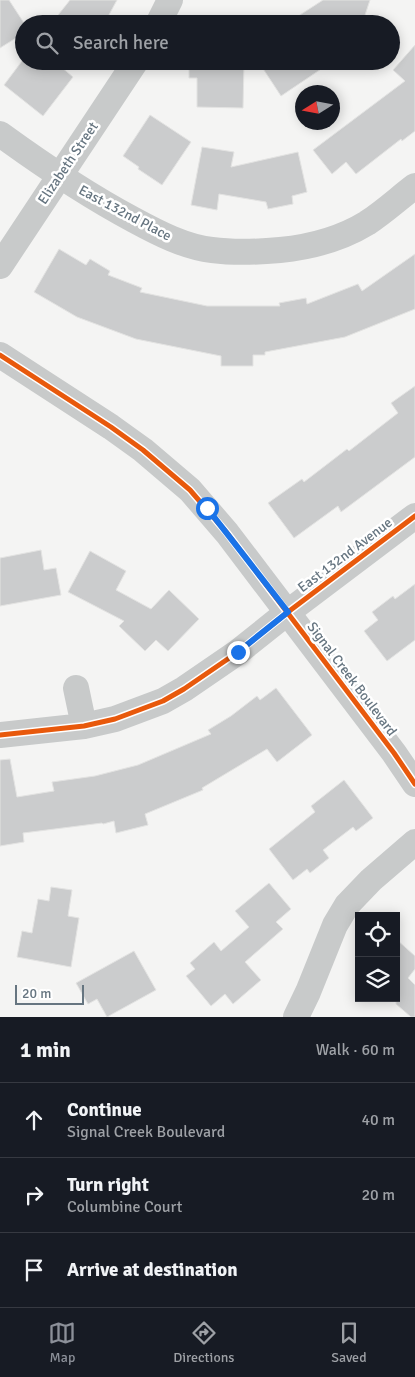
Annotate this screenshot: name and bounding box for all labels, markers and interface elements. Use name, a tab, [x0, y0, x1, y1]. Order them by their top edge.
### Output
search box	[15, 15, 400, 70]
icon: search	[33, 29, 61, 57]
text: Search here	[73, 31, 169, 55]
north arrow	[295, 85, 340, 130]
street label: Elizabeth Street	[34, 119, 102, 207]
street label: East 132nd Place	[76, 181, 174, 245]
route start	[196, 497, 219, 520]
street label: East 132nd Avenue	[295, 514, 395, 596]
street label: Signal Creek Boulevard	[304, 619, 400, 739]
route end	[227, 641, 250, 664]
map controls	[355, 912, 400, 1002]
button: locate	[355, 912, 400, 957]
button: layers	[355, 957, 400, 1002]
scale bar	[15, 982, 84, 1005]
text: 20 m	[22, 985, 51, 1002]
text: 1 min	[20, 1037, 71, 1063]
text: Walk · 60 m	[316, 1040, 395, 1060]
text: Continue	[67, 1098, 142, 1122]
icon: ahead	[20, 1106, 48, 1134]
text: 40 m	[361, 1110, 395, 1130]
text: Signal Creek Boulevard	[67, 1122, 225, 1142]
text: Turn right	[67, 1173, 149, 1197]
icon: right	[20, 1181, 48, 1209]
text: 20 m	[361, 1185, 395, 1205]
text: Columbine Court	[67, 1197, 182, 1217]
icon: arrive	[20, 1256, 48, 1284]
text: Arrive at destination	[67, 1258, 238, 1282]
tab: Map	[48, 1319, 76, 1366]
tab: Directions	[173, 1319, 234, 1366]
tab: Saved	[331, 1319, 367, 1366]

